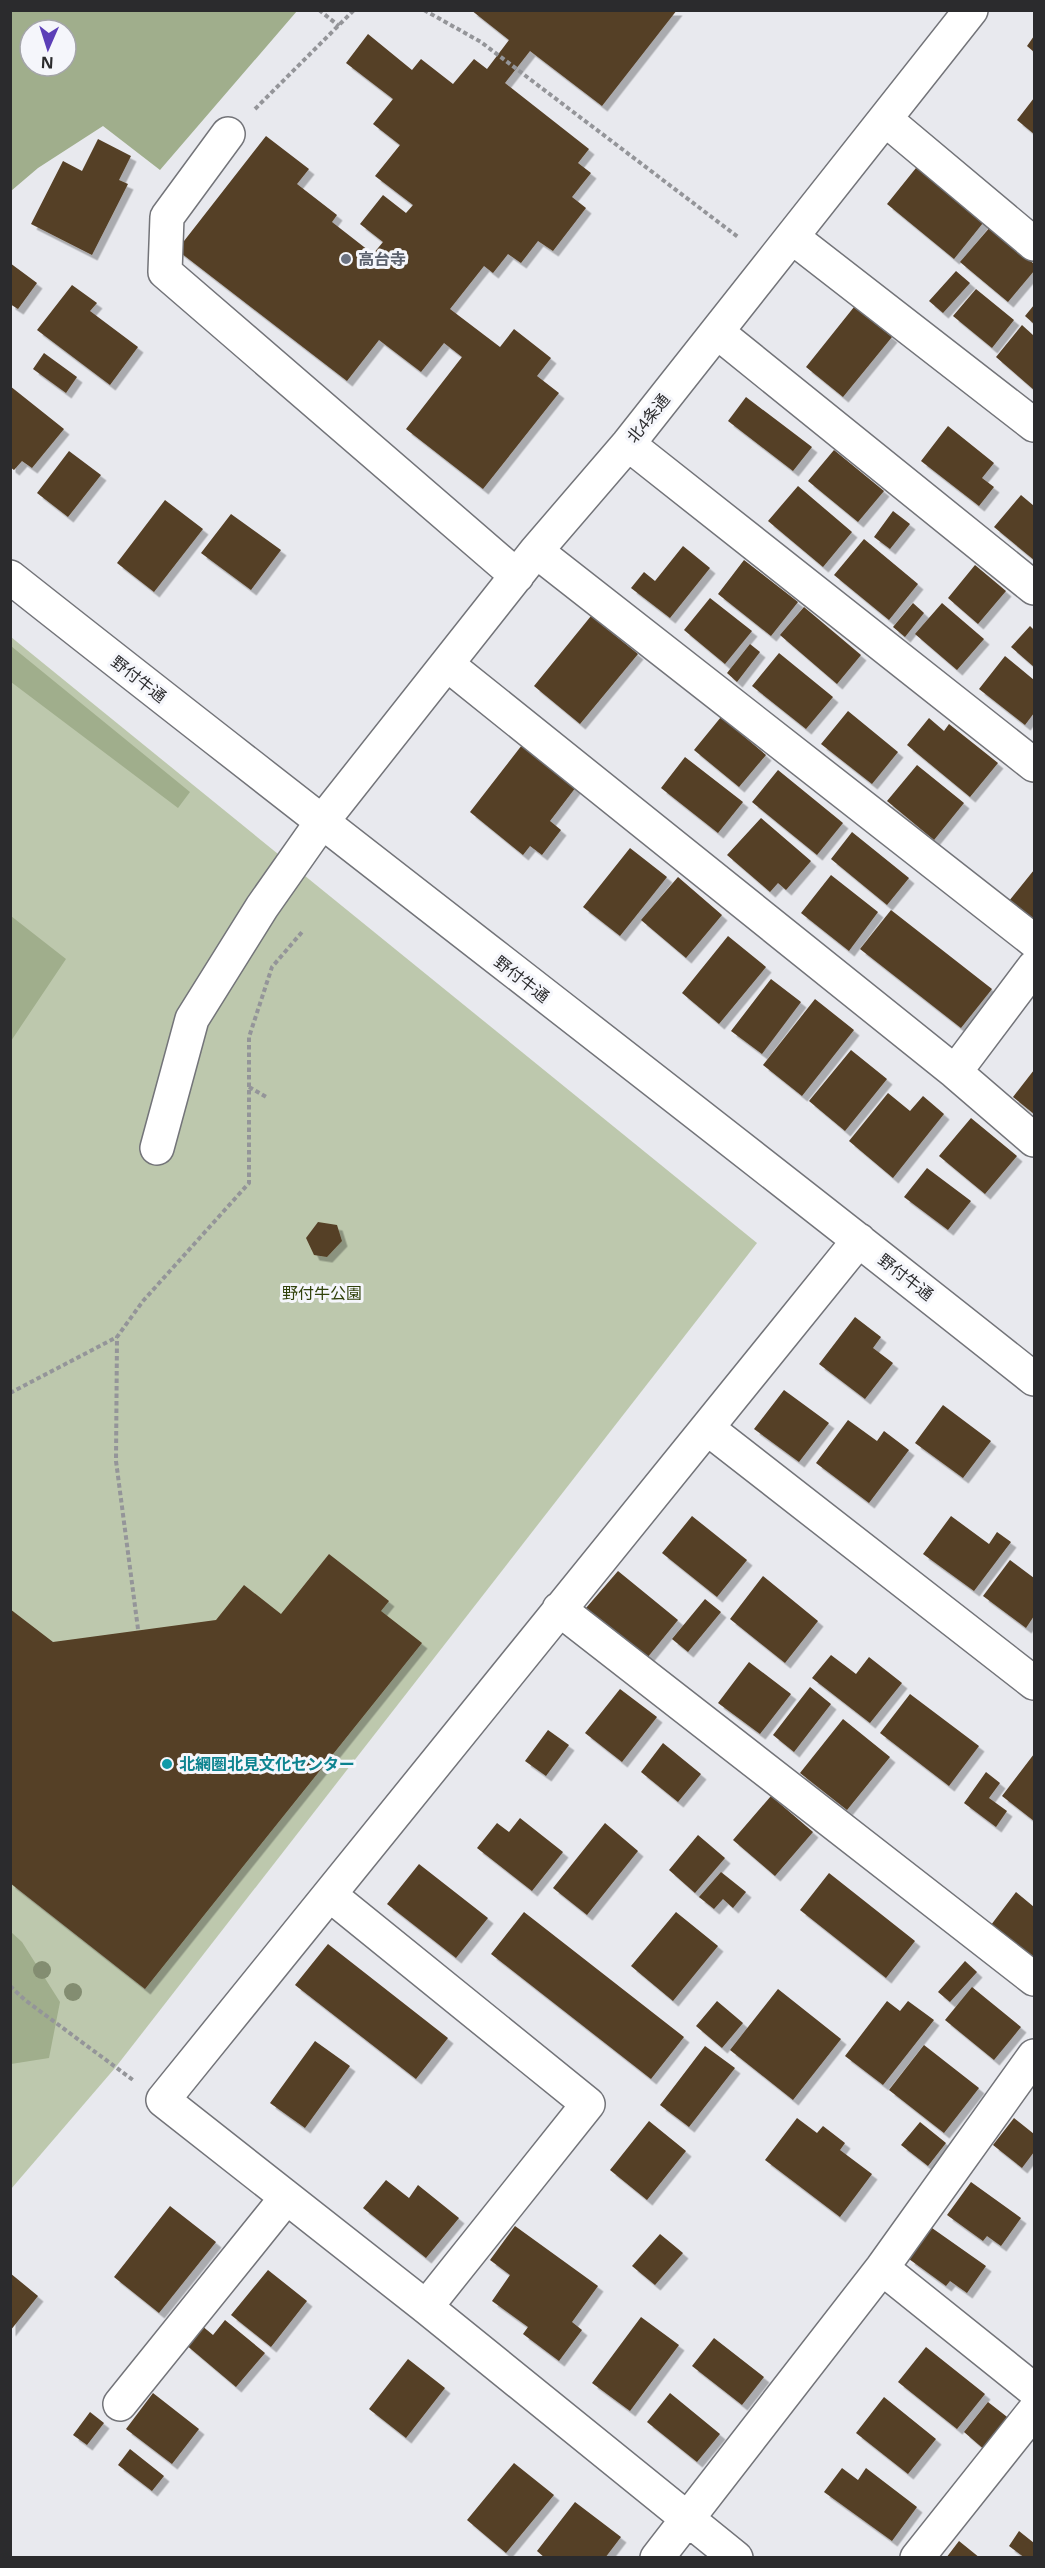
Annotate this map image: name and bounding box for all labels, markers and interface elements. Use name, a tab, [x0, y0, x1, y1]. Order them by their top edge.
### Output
north arrow	[18, 18, 78, 78]
text: N	[40, 52, 54, 74]
place label: 高台寺	[358, 248, 406, 270]
marker: 高台寺	[339, 252, 353, 266]
street label: 北4条通	[621, 389, 675, 447]
street label: 野付牛通	[107, 651, 171, 707]
street label: 野付牛通	[490, 951, 554, 1007]
street label: 野付牛通	[874, 1249, 938, 1305]
park label: 野付牛公園	[282, 1282, 362, 1304]
place label: 北網圏北見文化センター	[179, 1753, 355, 1775]
marker: 北網圏北見文化センター	[160, 1757, 174, 1771]

